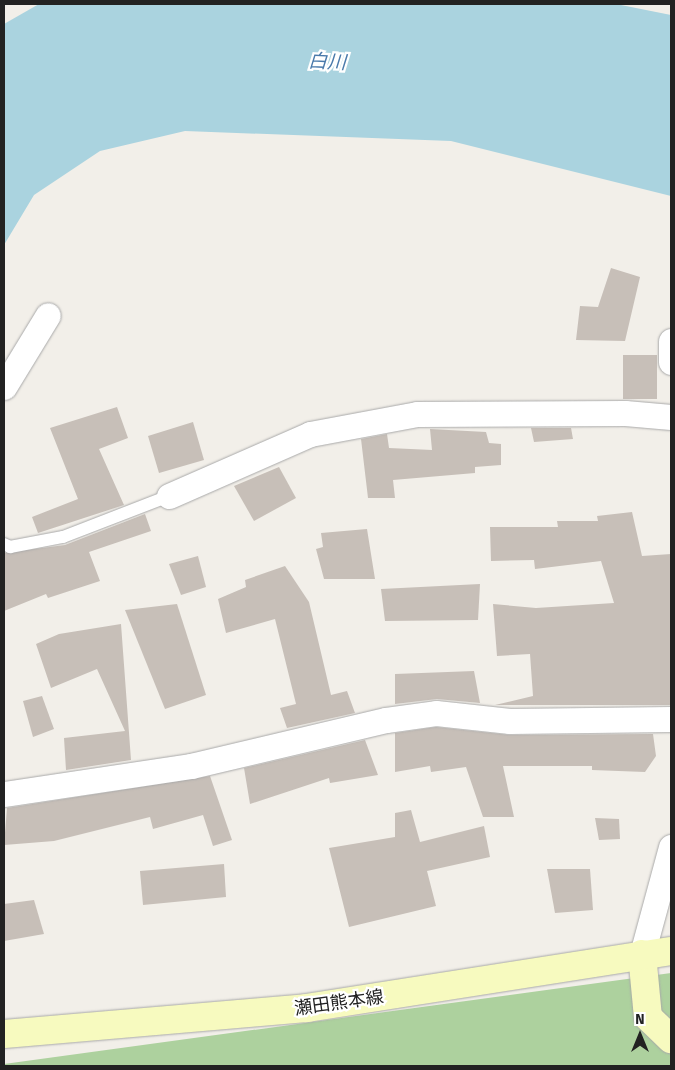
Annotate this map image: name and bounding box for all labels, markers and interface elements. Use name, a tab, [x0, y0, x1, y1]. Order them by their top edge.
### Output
water label: 白川	[307, 50, 347, 74]
street label: 瀬田熊本線	[293, 986, 385, 1020]
north arrow	[615, 1010, 665, 1060]
text: N	[635, 1011, 645, 1028]

